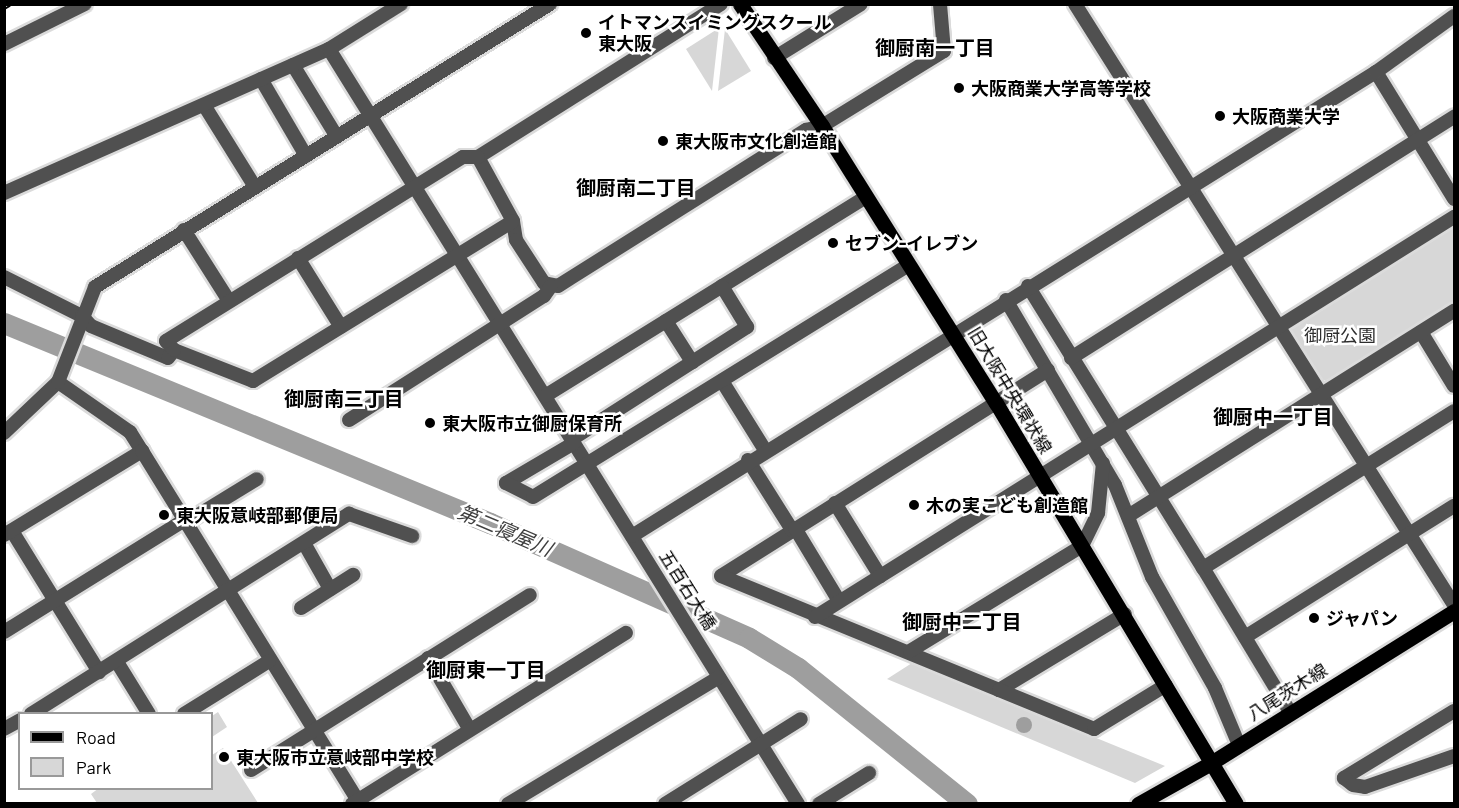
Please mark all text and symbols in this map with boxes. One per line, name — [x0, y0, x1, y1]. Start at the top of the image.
place label: イトマンスイミングスクール 東大阪 — [598, 12, 832, 54]
marker: イトマンスイミングスクール 東大阪 — [579, 26, 593, 40]
district label: 御厨南一丁目 — [875, 35, 995, 59]
place label: 大阪商業大学高等学校 — [971, 77, 1151, 99]
marker: 大阪商業大学高等学校 — [952, 81, 966, 95]
place label: 大阪商業大学 — [1232, 105, 1340, 127]
marker: 大阪商業大学 — [1213, 109, 1227, 123]
place label: 東大阪市文化創造館 — [675, 130, 837, 152]
marker: 東大阪市文化創造館 — [656, 134, 670, 148]
district label: 御厨南二丁目 — [576, 175, 696, 199]
place label: セブン-イレブン — [845, 232, 978, 254]
marker: セブン-イレブン — [826, 236, 840, 250]
street label: 旧大阪中央環状線 — [964, 323, 1056, 457]
park label: 御厨公園 — [1304, 324, 1376, 346]
district label: 御厨南三丁目 — [284, 386, 404, 410]
district label: 御厨中一丁目 — [1213, 404, 1333, 428]
place label: 東大阪市立御厨保育所 — [442, 412, 622, 434]
marker: 東大阪市立御厨保育所 — [423, 416, 437, 430]
place label: 木の実こども創造館 — [926, 494, 1088, 516]
marker: 木の実こども創造館 — [907, 498, 921, 512]
water label: 第二寝屋川 — [454, 499, 556, 561]
place label: 東大阪意岐部郵便局 — [176, 504, 338, 526]
marker: 東大阪意岐部郵便局 — [157, 508, 171, 522]
street label: 五百石大橋 — [655, 546, 721, 634]
place label: ジャパン — [1326, 607, 1398, 629]
district label: 御厨中二丁目 — [902, 609, 1022, 633]
marker: ジャパン — [1307, 611, 1321, 625]
district label: 御厨東一丁目 — [426, 657, 546, 681]
street label: 八尾茨木線 — [1243, 659, 1331, 725]
legend — [18, 712, 213, 790]
text: Road — [76, 726, 116, 748]
place label: 東大阪市立意岐部中学校 — [236, 746, 434, 768]
marker: 東大阪市立意岐部中学校 — [217, 750, 231, 764]
text: Park — [76, 756, 111, 778]

